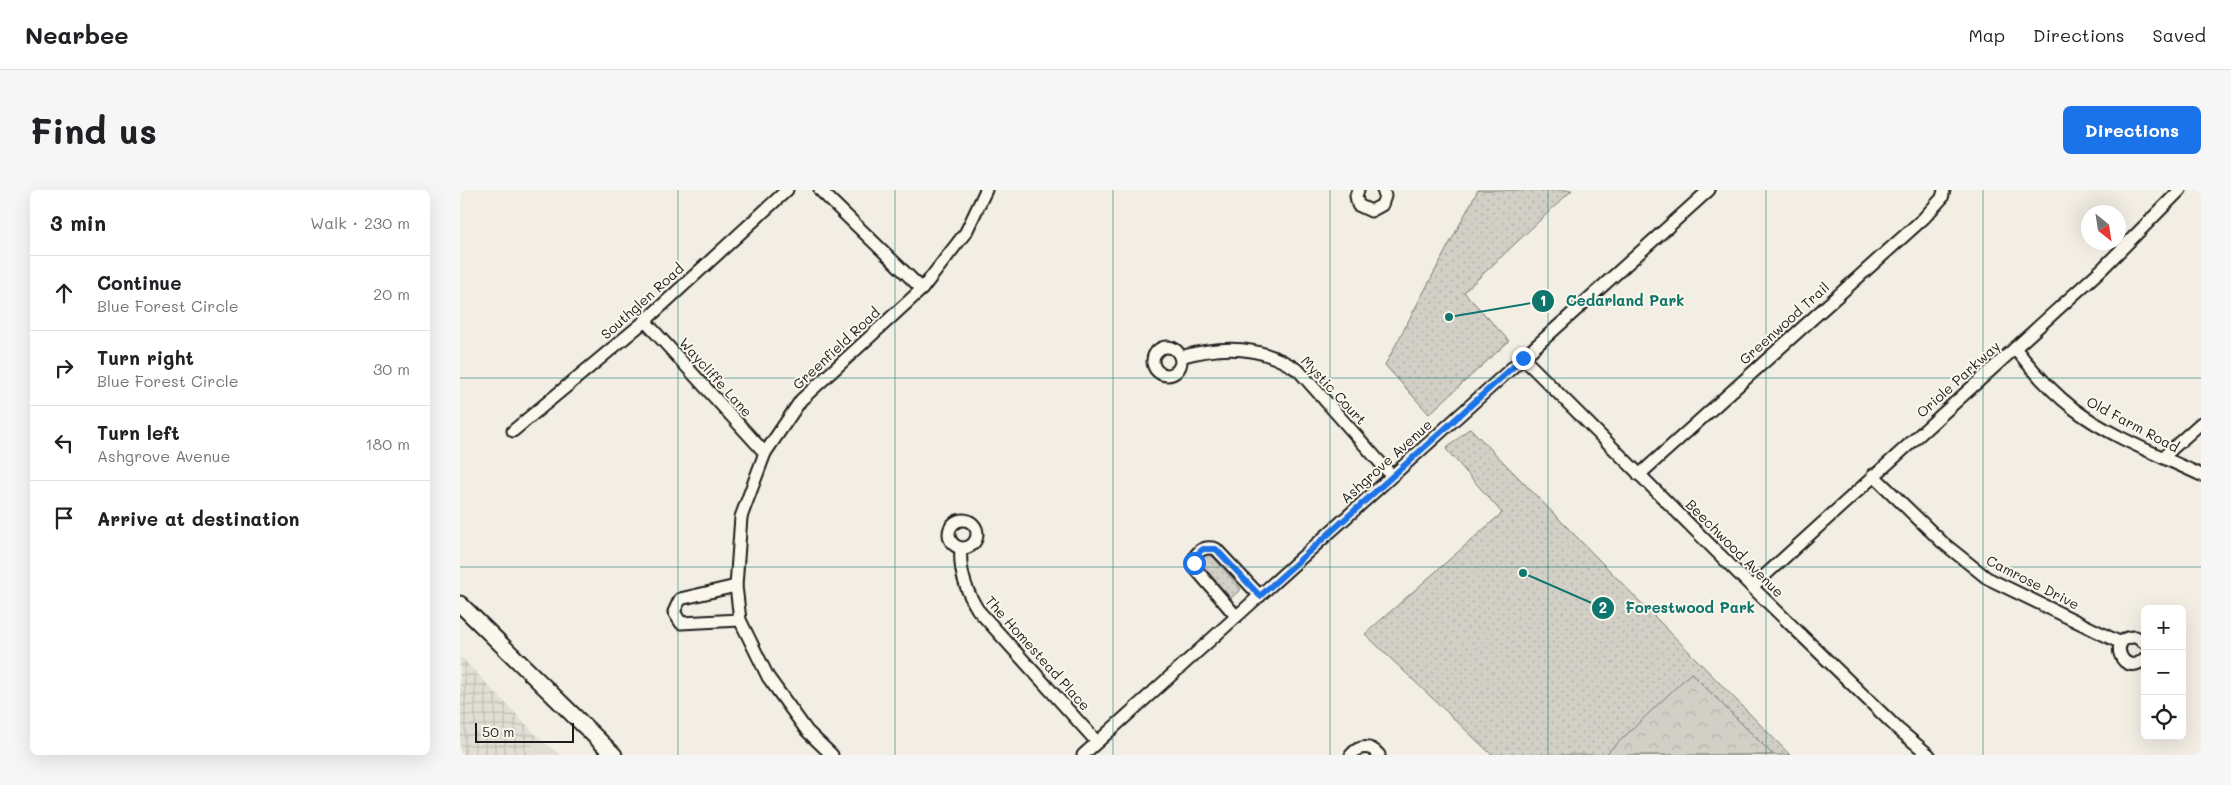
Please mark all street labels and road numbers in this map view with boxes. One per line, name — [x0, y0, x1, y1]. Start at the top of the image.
street label: Southglen Road — [597, 259, 688, 343]
street label: Greenwood Trail — [1735, 278, 1833, 368]
street label: Greenfield Road — [788, 303, 884, 393]
street label: Waycliffe Lane — [675, 333, 757, 421]
street label: Oriole Parkway — [1912, 336, 2004, 422]
street label: Mystic Court — [1297, 351, 1371, 429]
street label: Old Farm Road — [2083, 392, 2183, 456]
street label: Ashgrove Avenue — [1336, 415, 1436, 507]
street label: Beechwood Avenue — [1682, 495, 1788, 601]
street label: Camrose Drive — [1983, 550, 2083, 614]
street label: The Homestead Place — [981, 592, 1095, 714]

